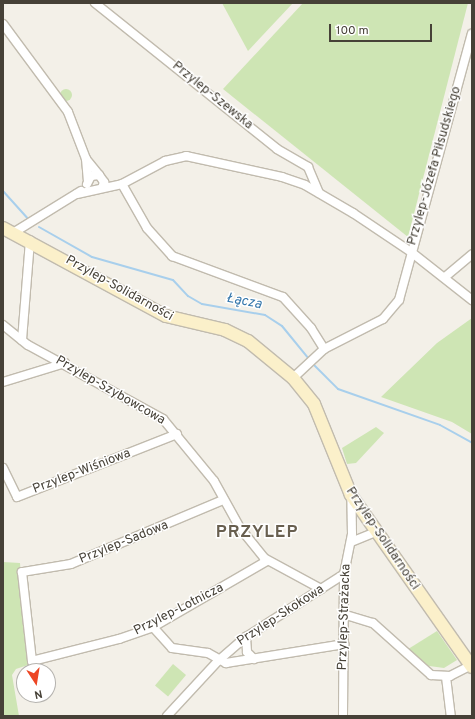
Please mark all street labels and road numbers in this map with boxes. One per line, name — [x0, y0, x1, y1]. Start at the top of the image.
street label: Przylep-Szewska — [169, 59, 255, 133]
street label: Przylep-Józefa Piłsudskiego — [405, 85, 465, 247]
street label: Przylep-Solidarności — [62, 253, 176, 325]
street label: Przylep-Szybowcowa — [52, 353, 168, 429]
street label: Przylep-Wiśniowa — [31, 446, 133, 498]
street label: Przylep-Solidarności — [342, 485, 422, 593]
street label: Przylep-Sadowa — [77, 518, 171, 568]
street label: Przylep-Strażacka — [335, 563, 355, 671]
street label: Przylep-Lotnicza — [132, 581, 226, 639]
street label: Przylep-Skokowa — [235, 582, 327, 650]

